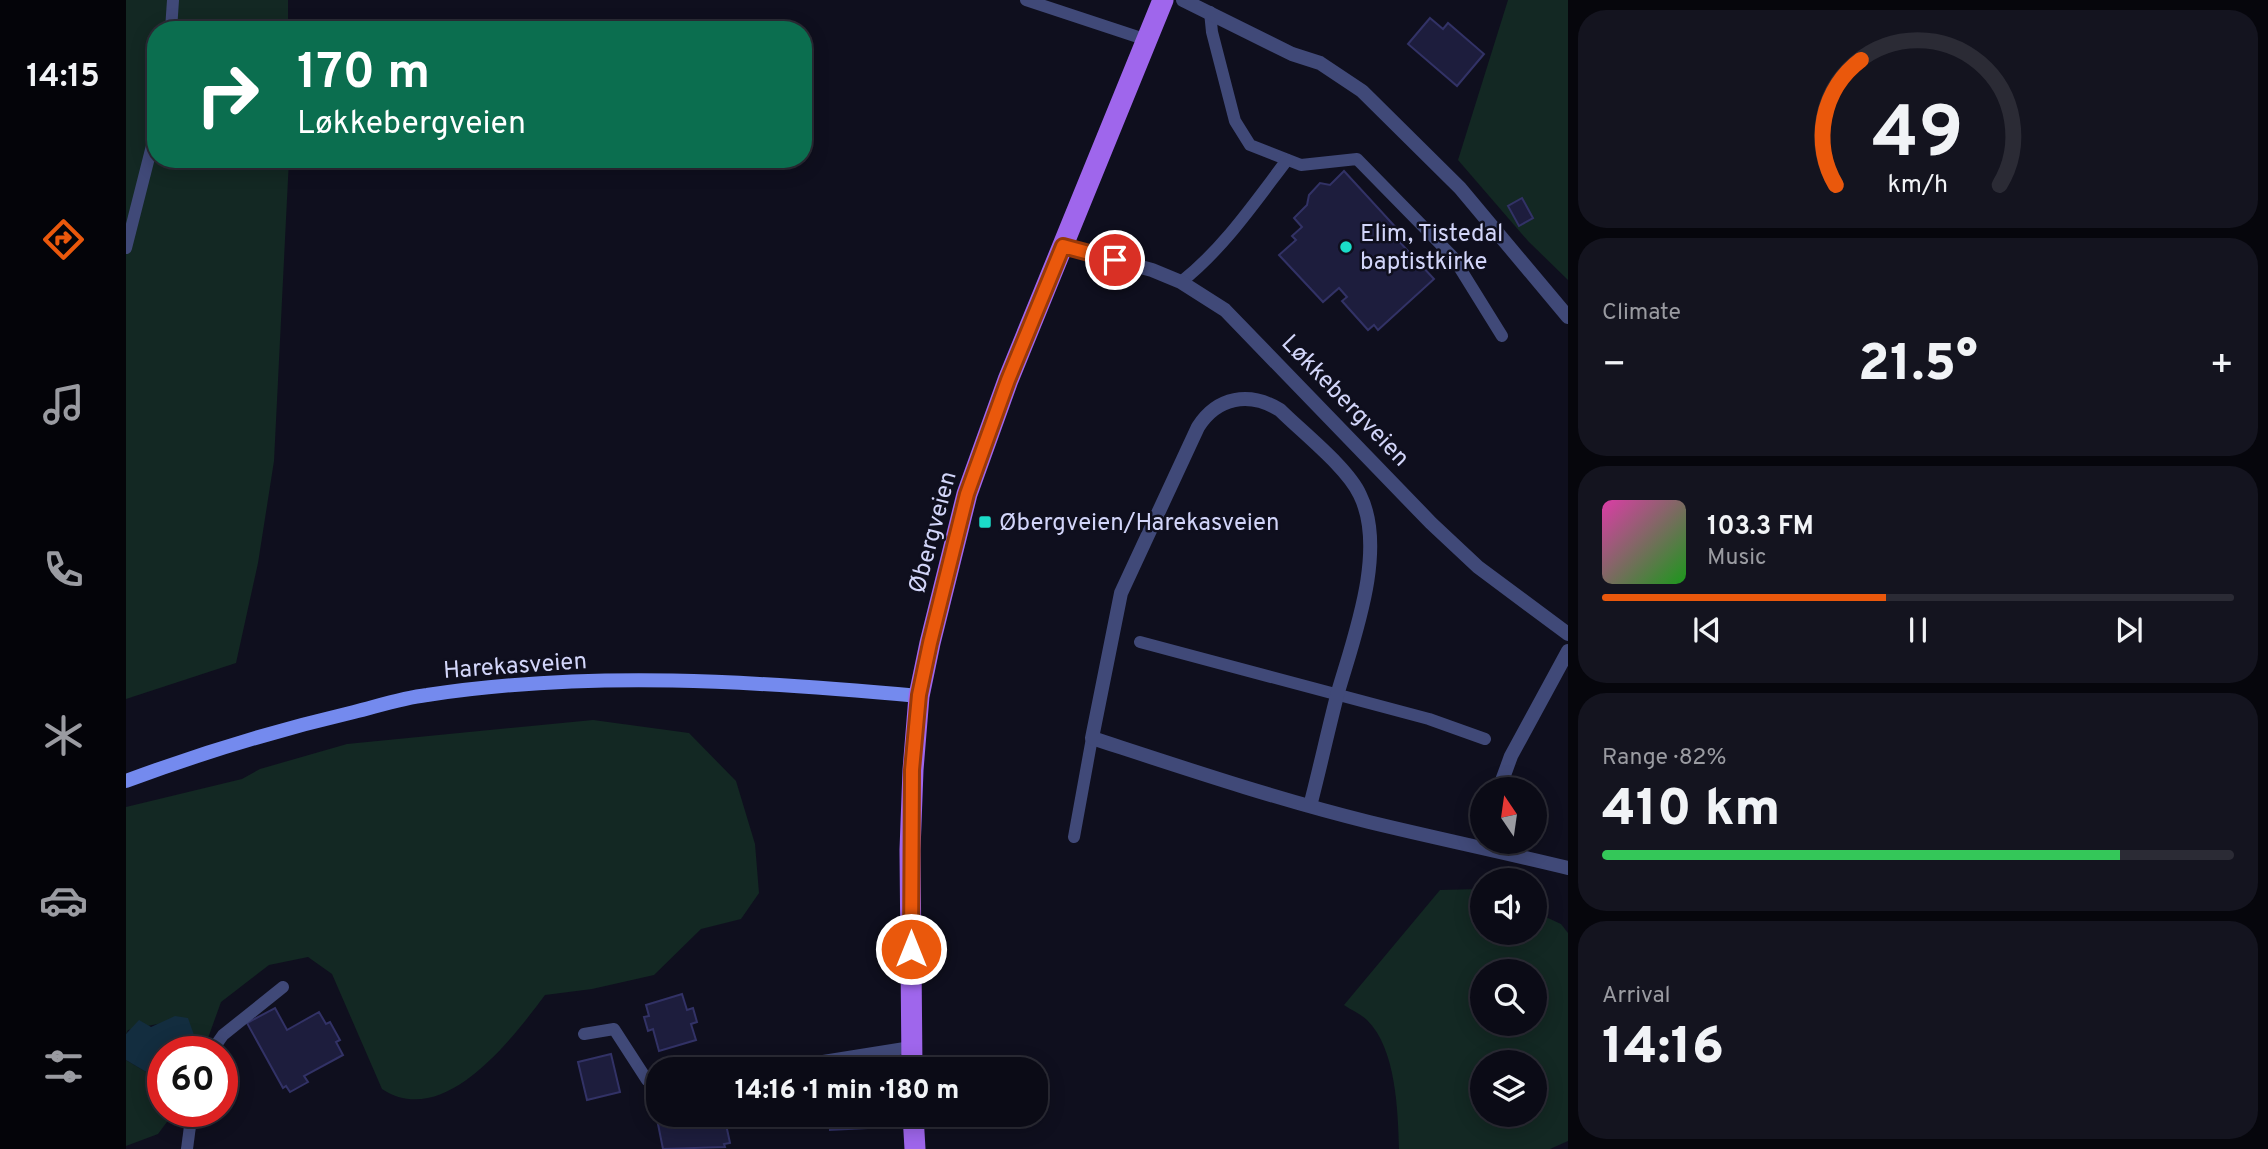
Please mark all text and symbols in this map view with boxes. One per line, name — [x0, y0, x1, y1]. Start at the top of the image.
text: 170 m — [297, 44, 430, 106]
icon: right — [182, 49, 273, 140]
text: 14:15 — [26, 58, 100, 98]
text: 49 — [1872, 91, 1964, 183]
text: Løkkebergveien — [297, 105, 526, 145]
text: km/h — [1888, 170, 1948, 202]
icon: directions — [39, 215, 88, 264]
place label: Elim, Tistedal baptistkirke — [1360, 220, 1503, 278]
pin — [1085, 230, 1145, 290]
marker: Elim, Tistedal baptistkirke — [1338, 239, 1354, 255]
icon: arrive — [1096, 241, 1134, 279]
text: Climate — [1602, 299, 1681, 328]
street label: Løkkebergveien — [1274, 329, 1415, 474]
text: 21.5° — [1858, 333, 1978, 399]
text: − — [1602, 342, 1627, 391]
text: + — [2209, 342, 2234, 391]
icon: music — [39, 380, 88, 429]
street label: Øbergveien — [903, 468, 965, 597]
place label: Øbergveien/Harekasveien — [999, 509, 1280, 539]
text: 103.3 FM — [1707, 511, 1814, 544]
marker: Øbergveien/Harekasveien — [977, 514, 993, 530]
text: Music — [1707, 544, 1767, 573]
icon: phone — [39, 545, 88, 594]
icon: previous — [1688, 611, 1726, 649]
icon: pause — [1899, 611, 1937, 649]
icon: next — [2110, 611, 2148, 649]
street label: Harekasveien — [442, 647, 588, 687]
icon: climate — [39, 711, 88, 760]
text: Range · 82% — [1602, 744, 1726, 773]
north arrow — [1470, 777, 1547, 854]
map controls — [1470, 777, 1547, 1127]
text: 410 km — [1602, 778, 1780, 844]
button: sound — [1470, 868, 1547, 945]
icon: car — [39, 876, 88, 925]
position arrow — [874, 912, 948, 986]
button: search — [1470, 959, 1547, 1036]
text: Arrival — [1602, 982, 1671, 1011]
text: 14:16 — [1602, 1016, 1724, 1082]
speed limit sign: 60 — [147, 1036, 238, 1127]
icon: filters — [39, 1042, 88, 1091]
button: layers — [1470, 1050, 1547, 1127]
text: 14:16 · 1 min · 180 m — [735, 1075, 959, 1108]

